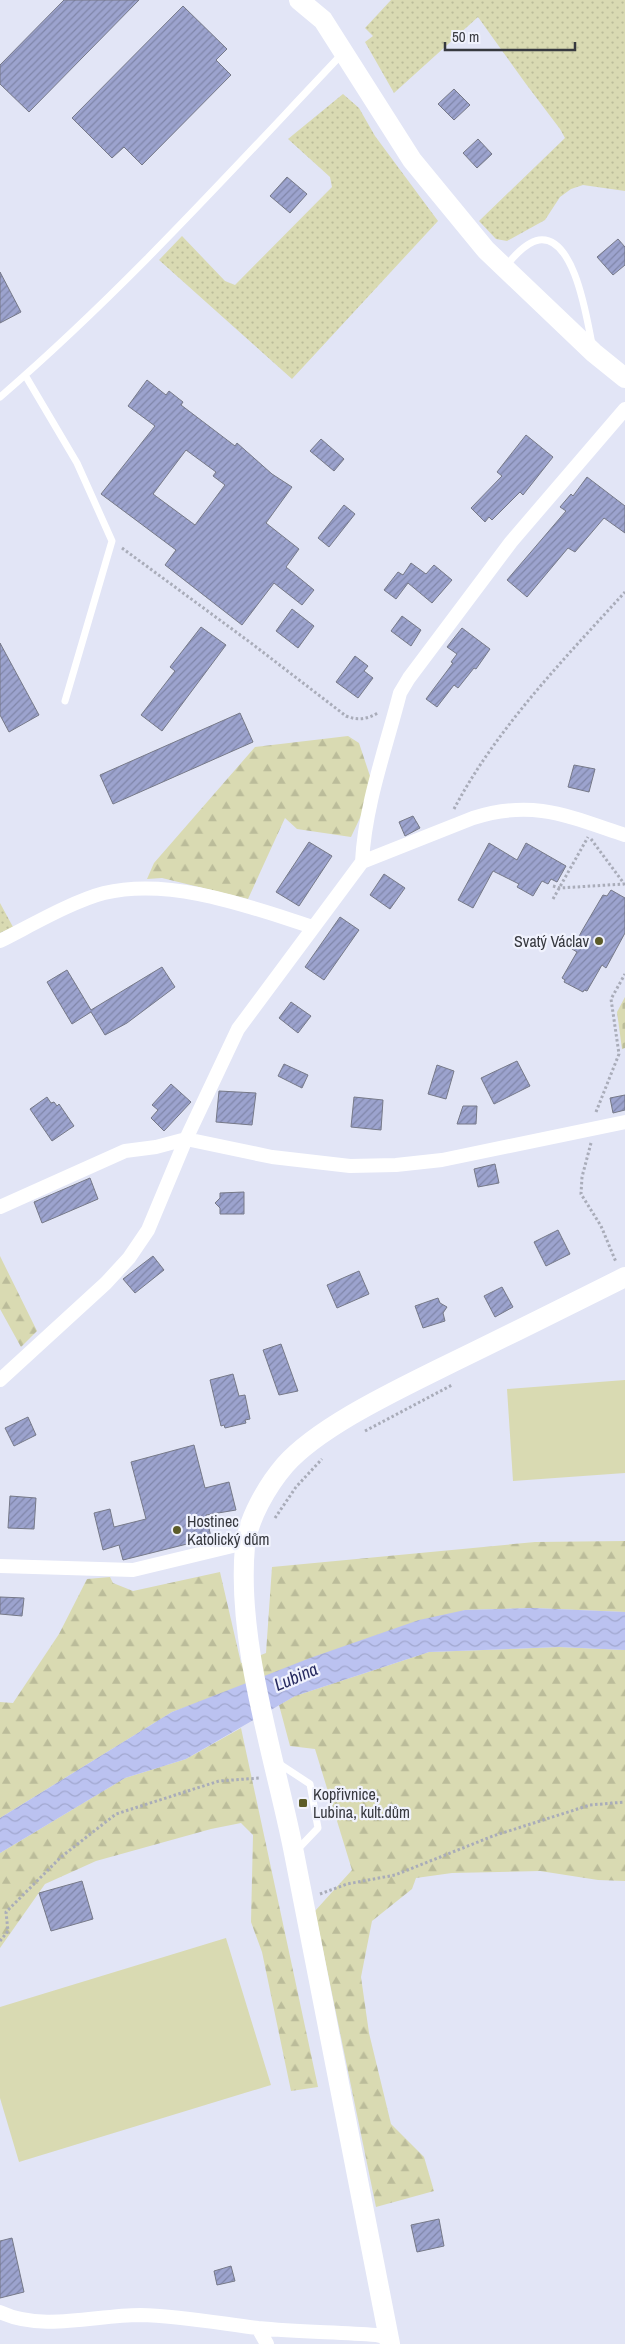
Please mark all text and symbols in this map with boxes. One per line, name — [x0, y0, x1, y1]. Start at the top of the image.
scale bar — [445, 20, 575, 52]
text: 50 m — [452, 26, 479, 47]
place label: Svatý Václav — [514, 930, 589, 952]
marker: Svatý Václav — [593, 935, 605, 947]
place label: Hostinec Katolický dům — [187, 1510, 269, 1550]
marker: Hostinec Katolický dům — [171, 1524, 183, 1536]
water label: Lubina — [270, 1656, 321, 1697]
place label: Kopřivnice, Lubina, kult.dům — [313, 1783, 410, 1823]
marker: Kopřivnice, Lubina, kult.dům — [297, 1797, 309, 1809]

